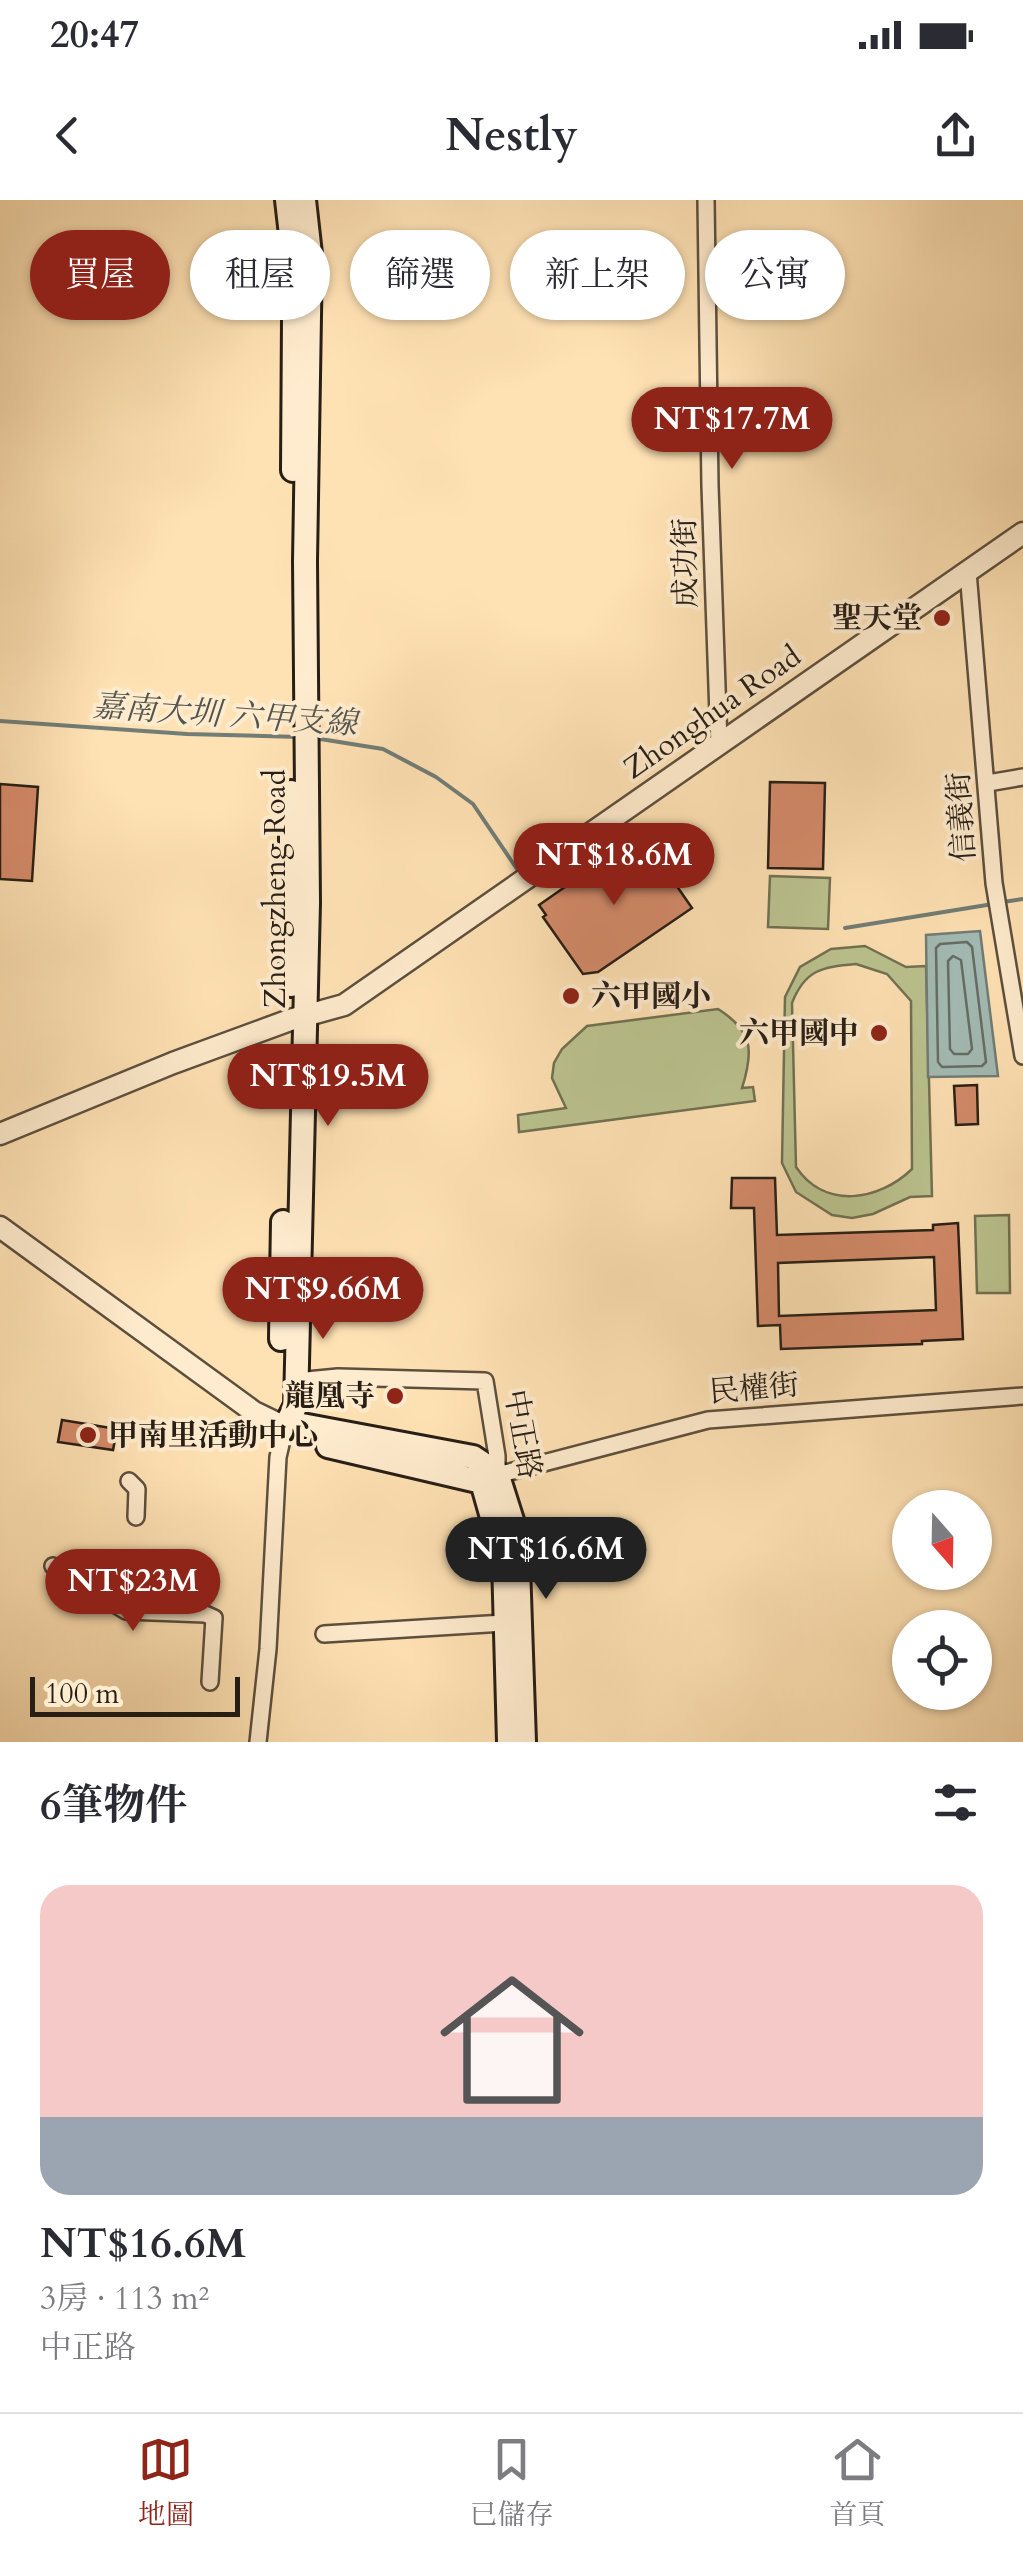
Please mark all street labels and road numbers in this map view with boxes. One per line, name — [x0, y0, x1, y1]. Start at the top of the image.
street label: 成功街 — [664, 518, 707, 608]
street label: Zhonghua Road — [615, 636, 809, 789]
street label: Zhongzheng Road — [255, 769, 296, 1009]
street label: 信義街 — [938, 771, 985, 863]
street label: 民權街 — [707, 1364, 801, 1413]
street label: 中正路 — [495, 1386, 551, 1482]

